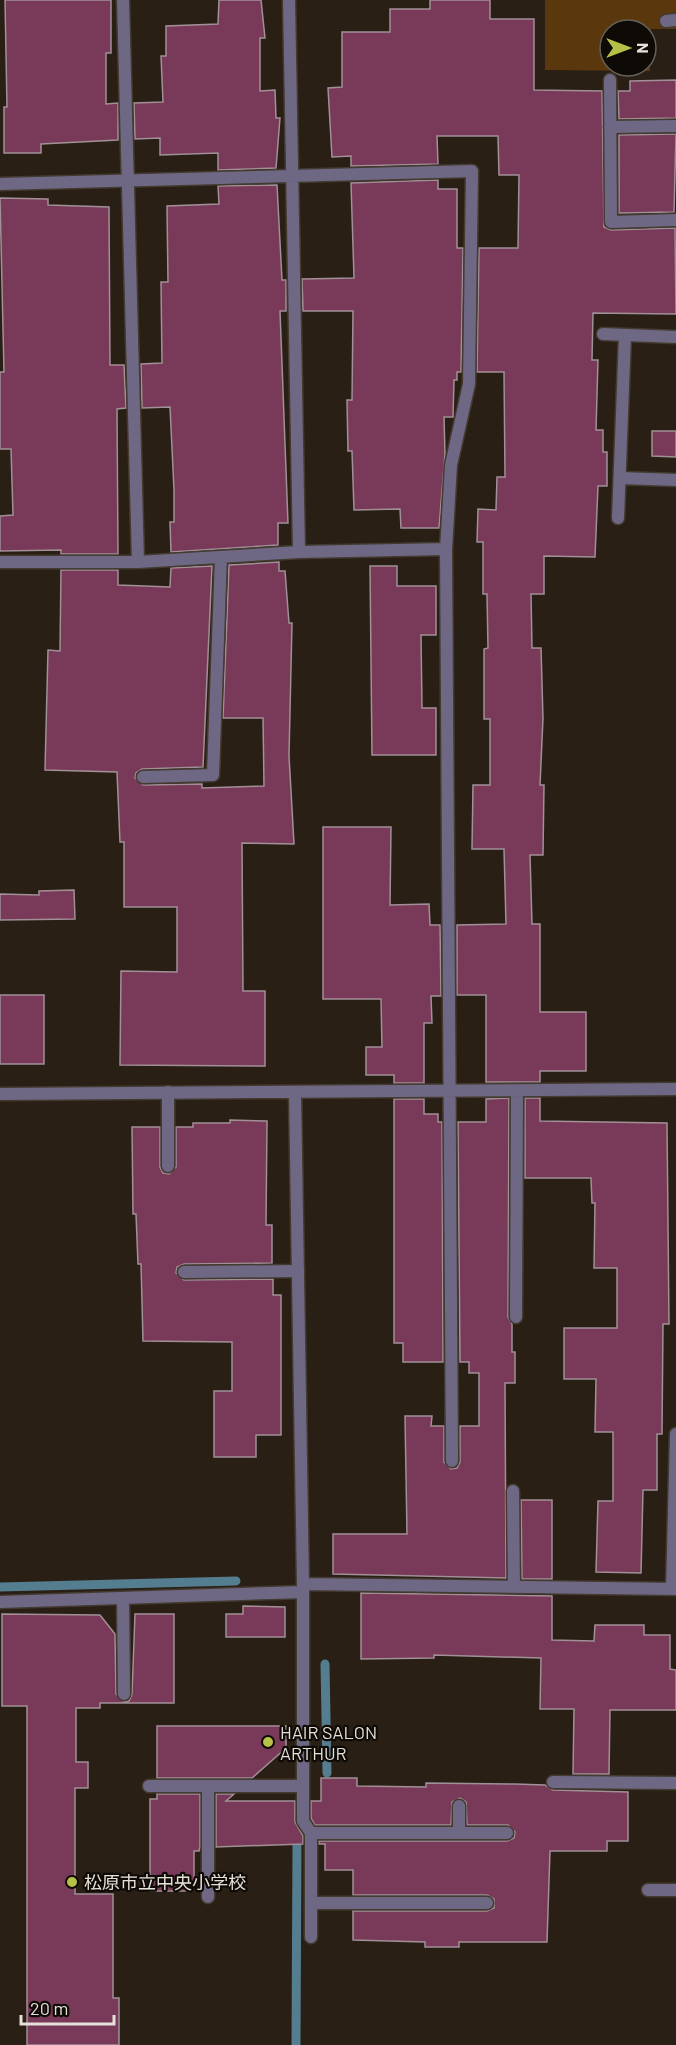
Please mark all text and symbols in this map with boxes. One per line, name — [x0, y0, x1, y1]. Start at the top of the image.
north arrow — [598, 18, 658, 78]
text: N — [634, 43, 653, 53]
place label: HAIR SALON ARTHUR — [280, 1721, 377, 1764]
marker: HAIR SALON ARTHUR — [261, 1735, 275, 1749]
place label: 松原市立中央小学校 — [84, 1871, 246, 1893]
marker: 松原市立中央小学校 — [65, 1875, 79, 1889]
scale bar — [21, 1988, 114, 2026]
text: 20 m — [30, 1997, 68, 2019]

